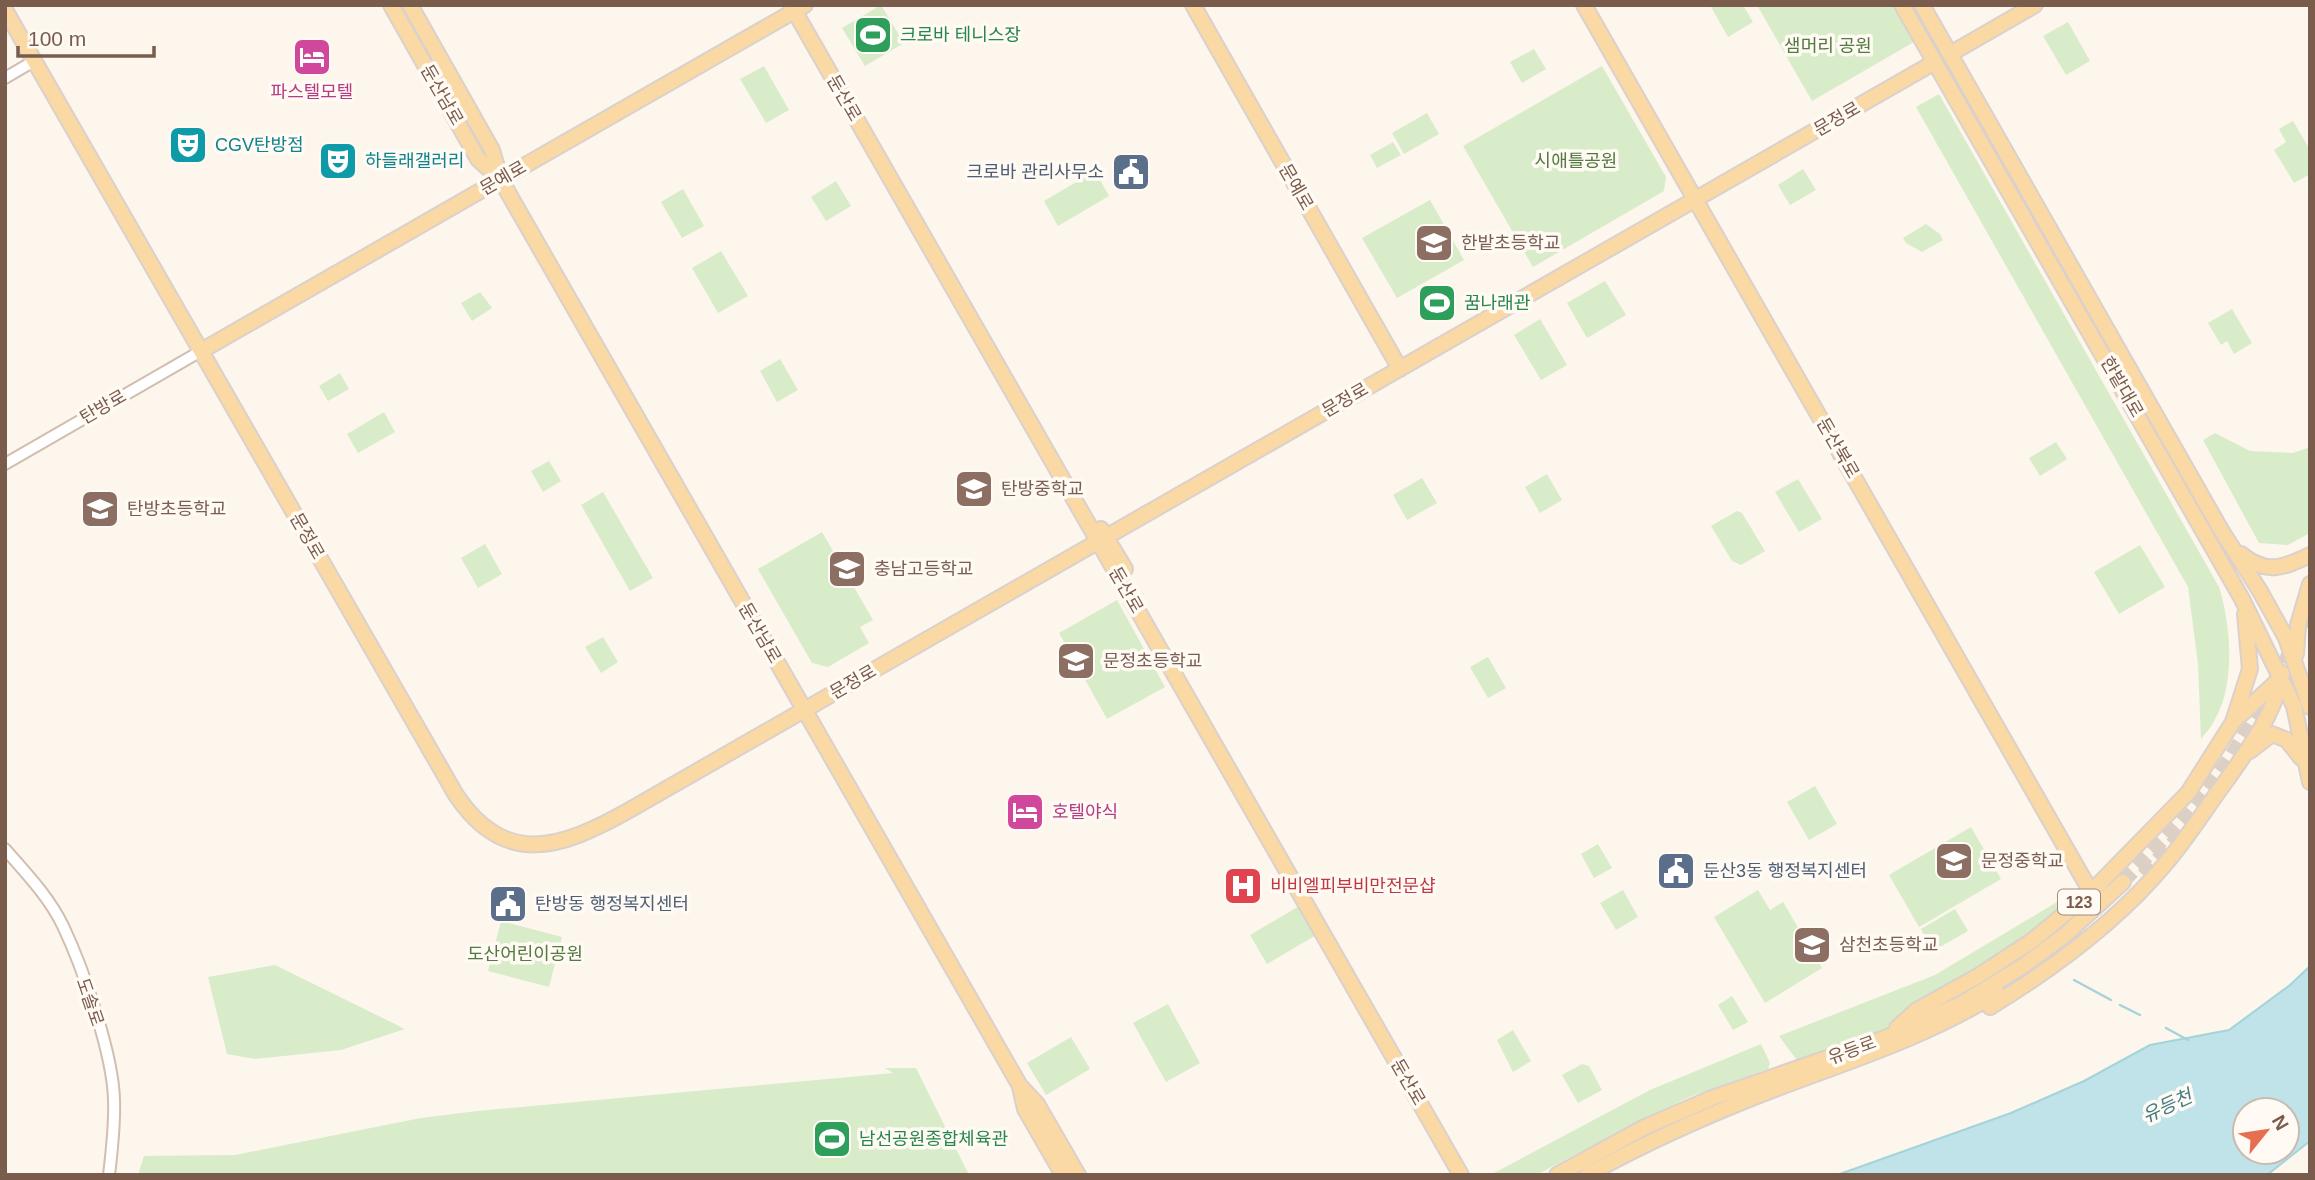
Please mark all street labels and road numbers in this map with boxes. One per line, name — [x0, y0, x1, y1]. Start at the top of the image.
street label: 둔산남로 — [417, 61, 467, 129]
street label: 둔산로 — [823, 71, 865, 125]
street label: 문정로 — [1810, 98, 1864, 140]
street label: 문예로 — [476, 157, 530, 199]
street label: 문예로 — [1275, 160, 1317, 214]
street label: 한밭대로 — [2097, 353, 2147, 421]
street label: 문정로 — [1318, 379, 1372, 421]
street label: 탄방로 — [76, 386, 130, 428]
street label: 둔산북로 — [1813, 414, 1863, 482]
street label: 문정로 — [286, 509, 328, 563]
street label: 둔산로 — [1105, 563, 1147, 617]
street label: 둔산남로 — [735, 599, 785, 667]
street label: 문정로 — [826, 661, 880, 703]
road number: 123 — [2058, 890, 2100, 914]
street label: 도솔로 — [72, 975, 108, 1029]
street label: 유등로 — [1825, 1032, 1879, 1068]
street label: 둔산로 — [1387, 1055, 1429, 1109]

